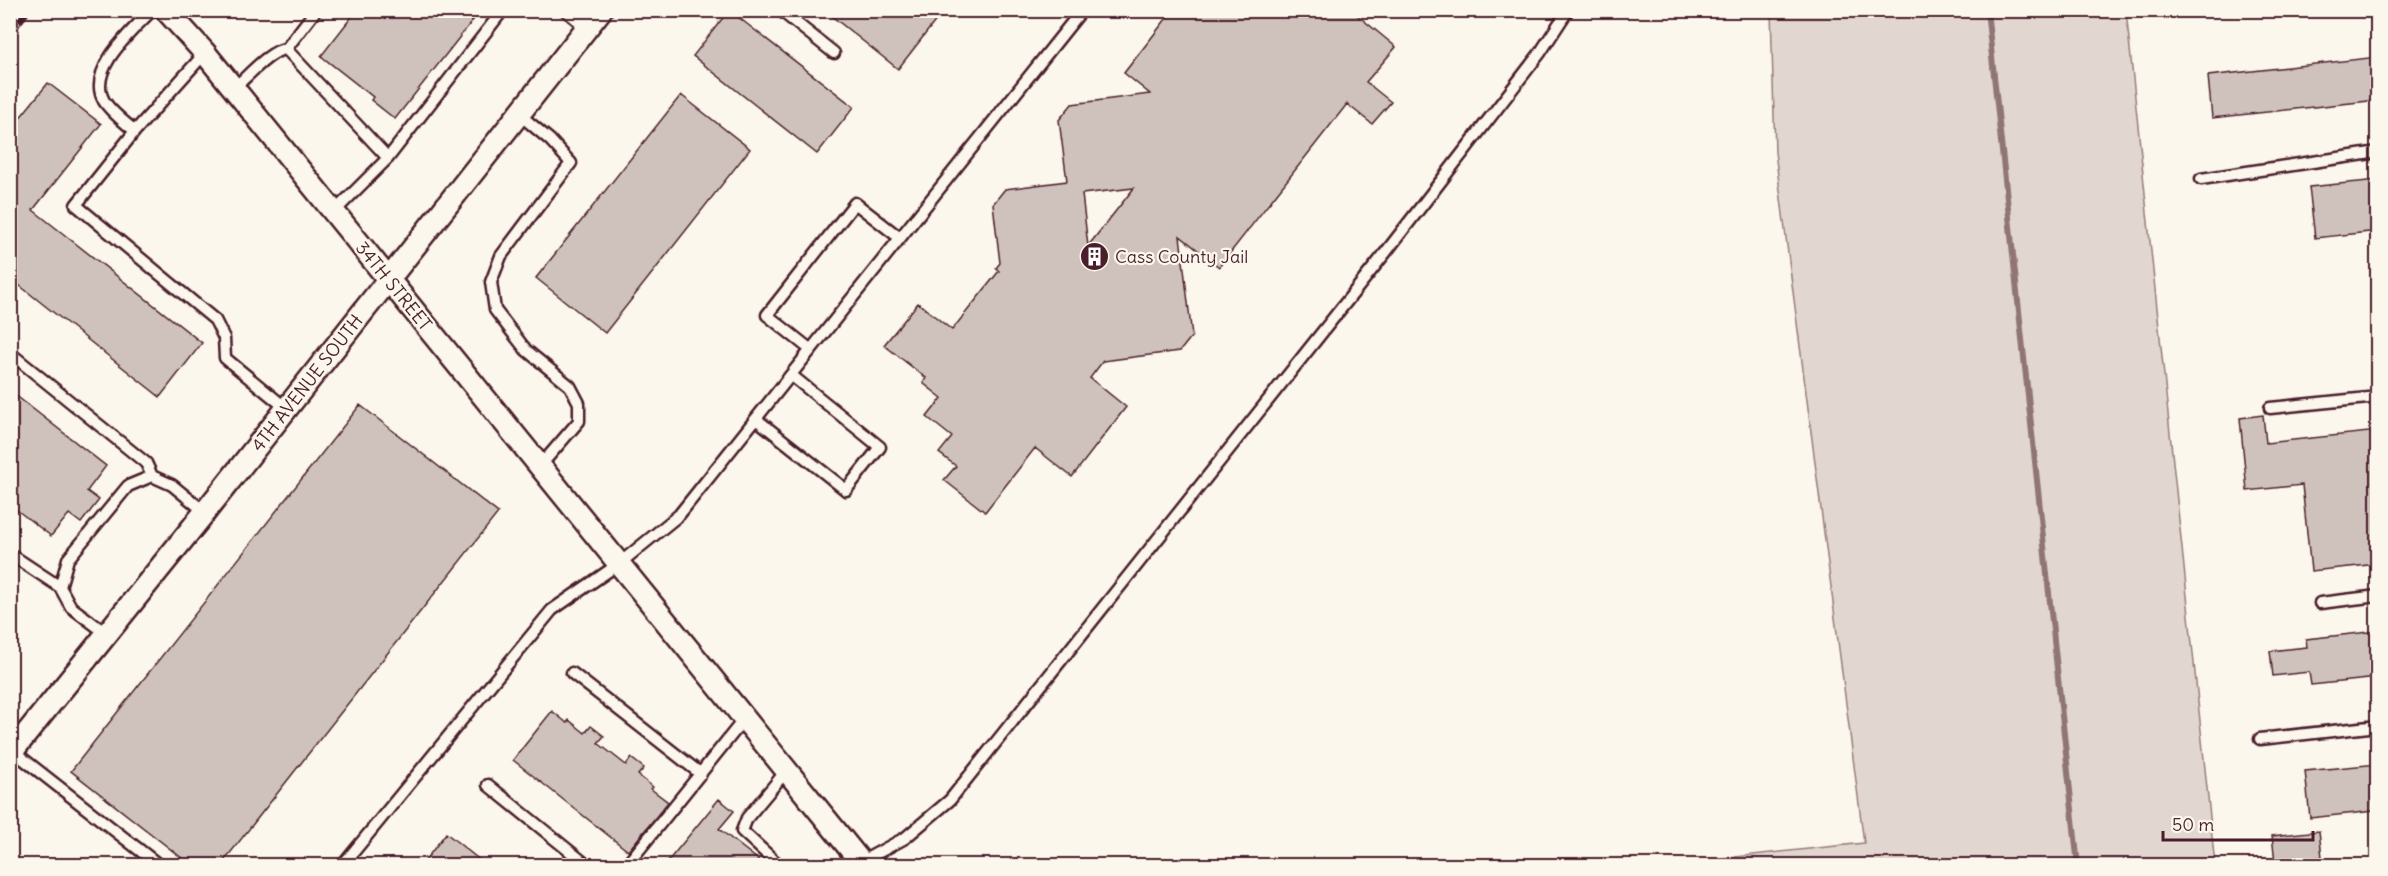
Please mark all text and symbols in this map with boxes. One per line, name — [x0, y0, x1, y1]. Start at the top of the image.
street label: 34TH STREET — [351, 237, 437, 335]
building icon: Cass County Jail — [1078, 240, 1110, 272]
place label: Cass County Jail — [1115, 245, 1248, 268]
street label: 4TH AVENUE SOUTH — [246, 310, 368, 456]
scale bar — [2163, 804, 2313, 842]
text: 50 m — [2172, 813, 2214, 836]

